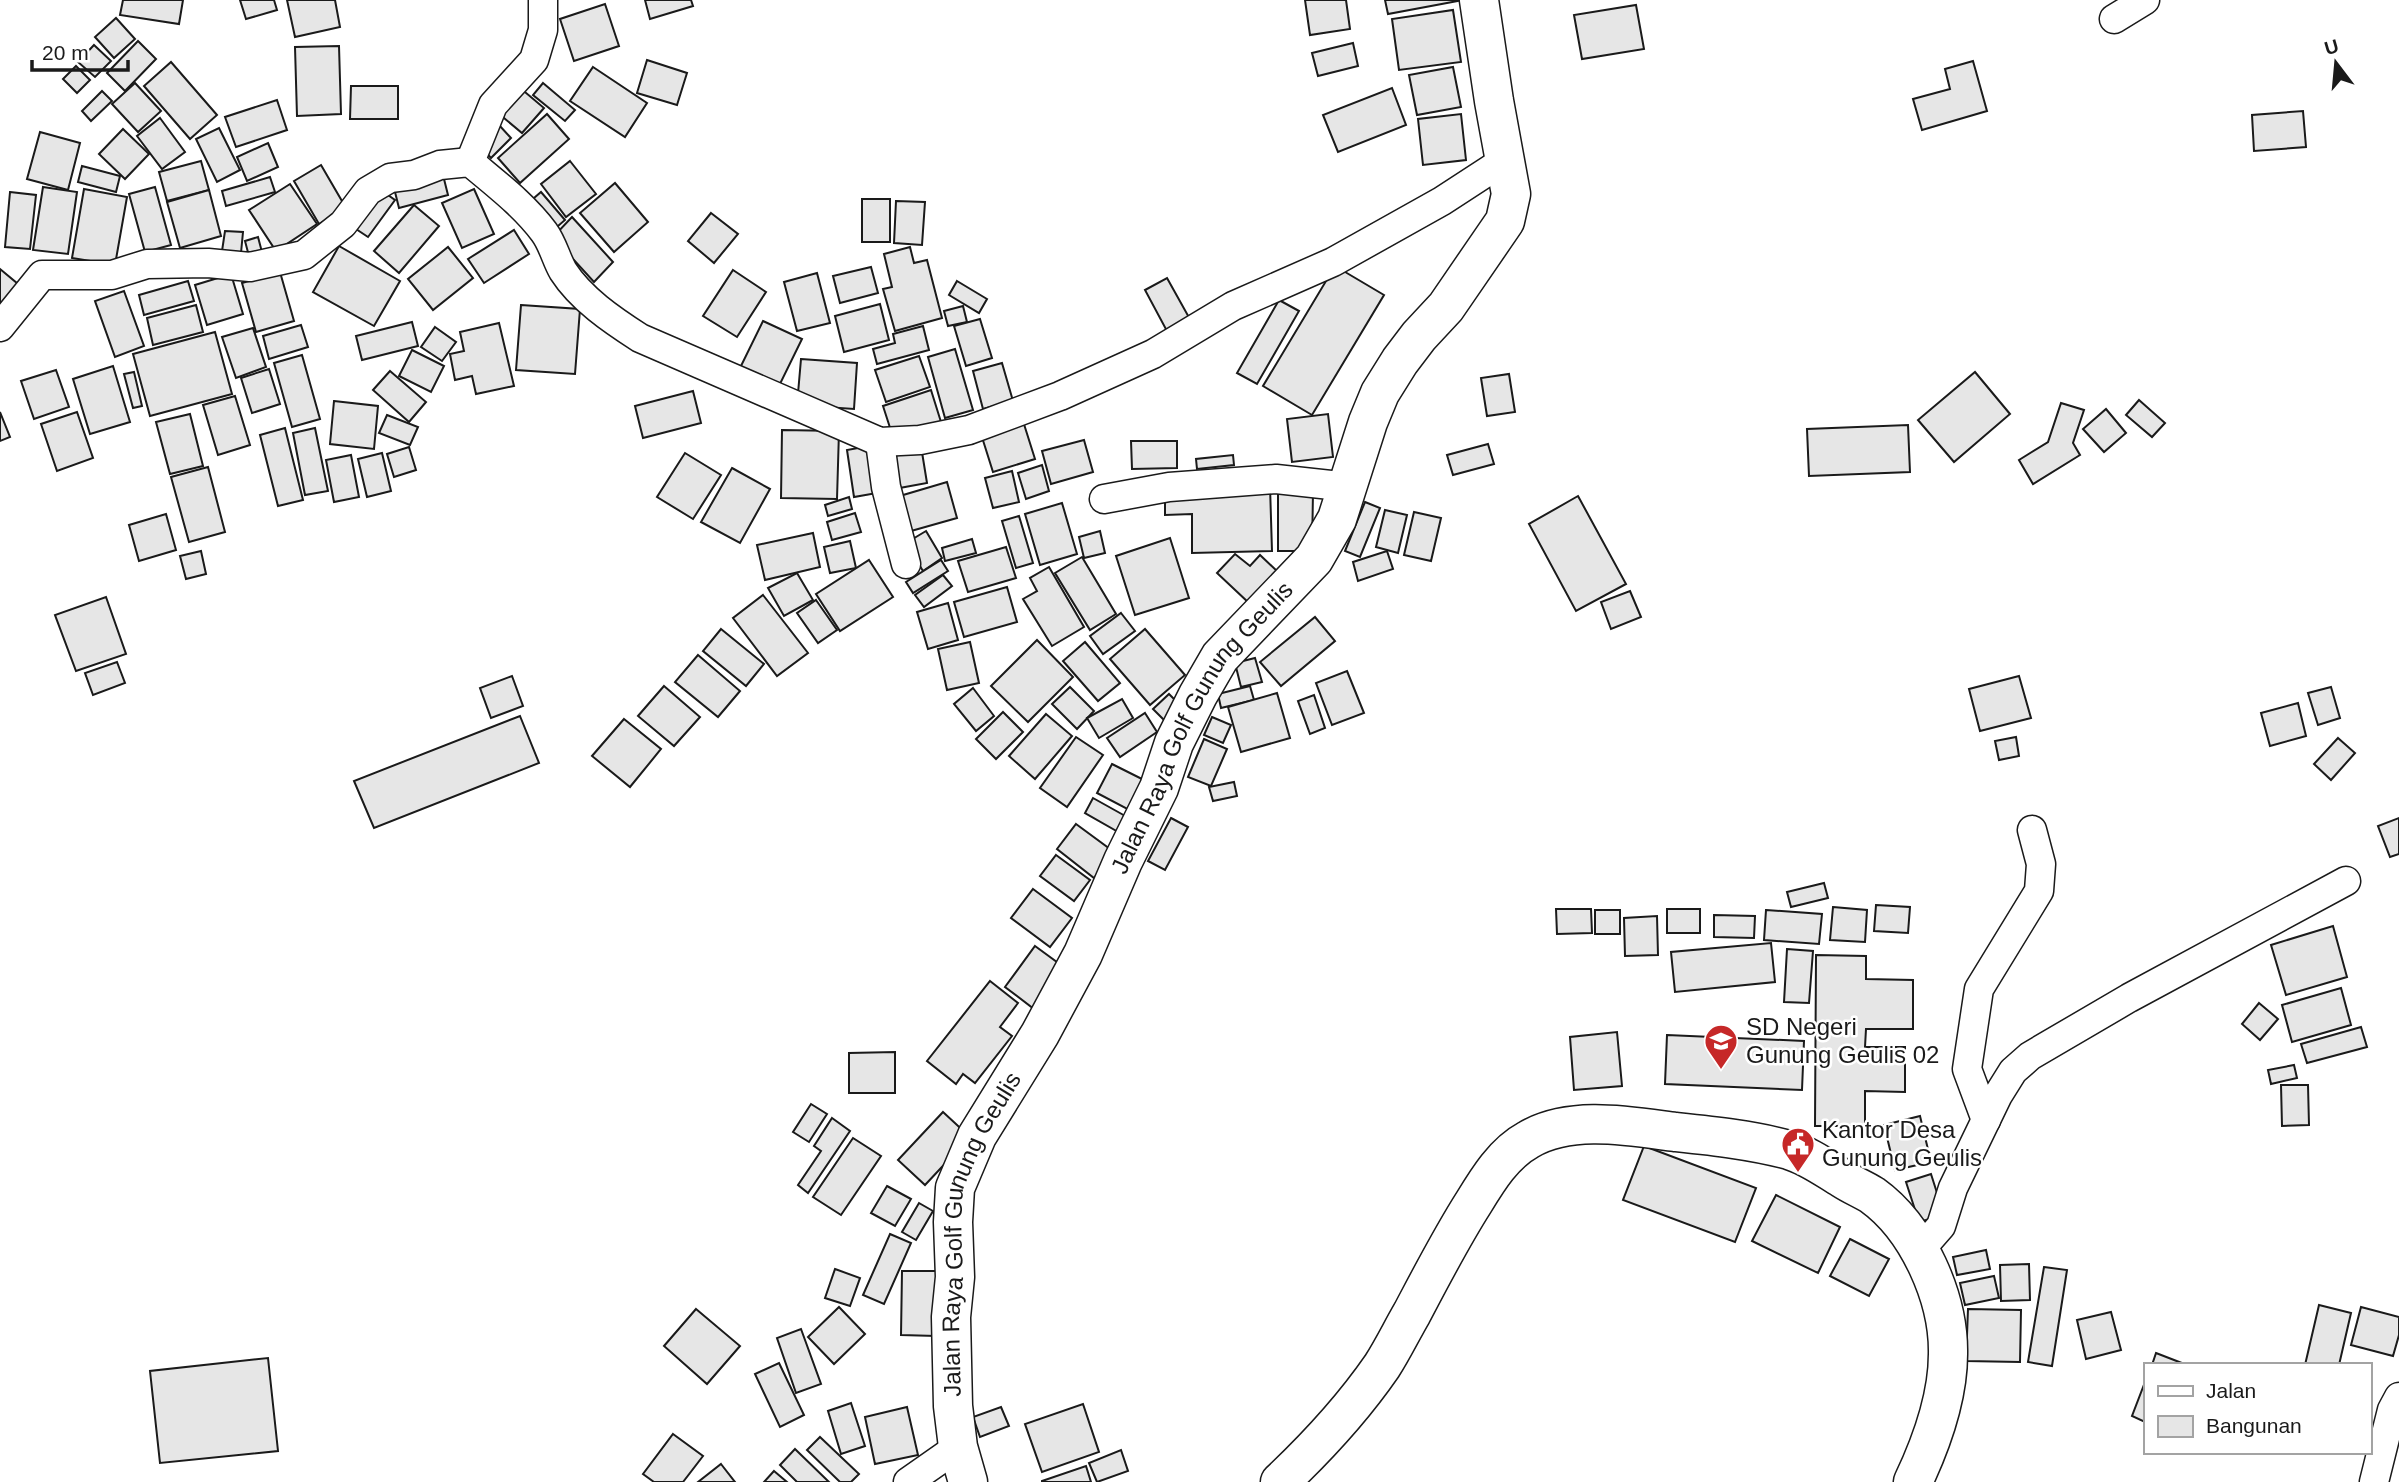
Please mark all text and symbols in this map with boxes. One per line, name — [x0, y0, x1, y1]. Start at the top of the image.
scale bar — [32, 28, 128, 72]
north arrow — [2301, 28, 2371, 98]
text: U — [2322, 35, 2341, 59]
text: 20 m — [42, 41, 89, 64]
street label: Jalan Raya Golf Gunung Geulis — [1105, 576, 1298, 877]
place label: SD Negeri Gunung Geulis 02 — [1746, 1013, 1939, 1068]
school or university icon: SD Negeri Gunung Geulis 02 — [1702, 1022, 1740, 1071]
street label: Jalan Raya Golf Gunung Geulis — [937, 1067, 1026, 1397]
place label: Kantor Desa Gunung Geulis — [1822, 1116, 1982, 1171]
public building icon: Kantor Desa Gunung Geulis — [1779, 1125, 1817, 1174]
legend — [2144, 1363, 2371, 1454]
text: Jalan — [2206, 1379, 2256, 1402]
text: Bangunan — [2206, 1414, 2302, 1437]

